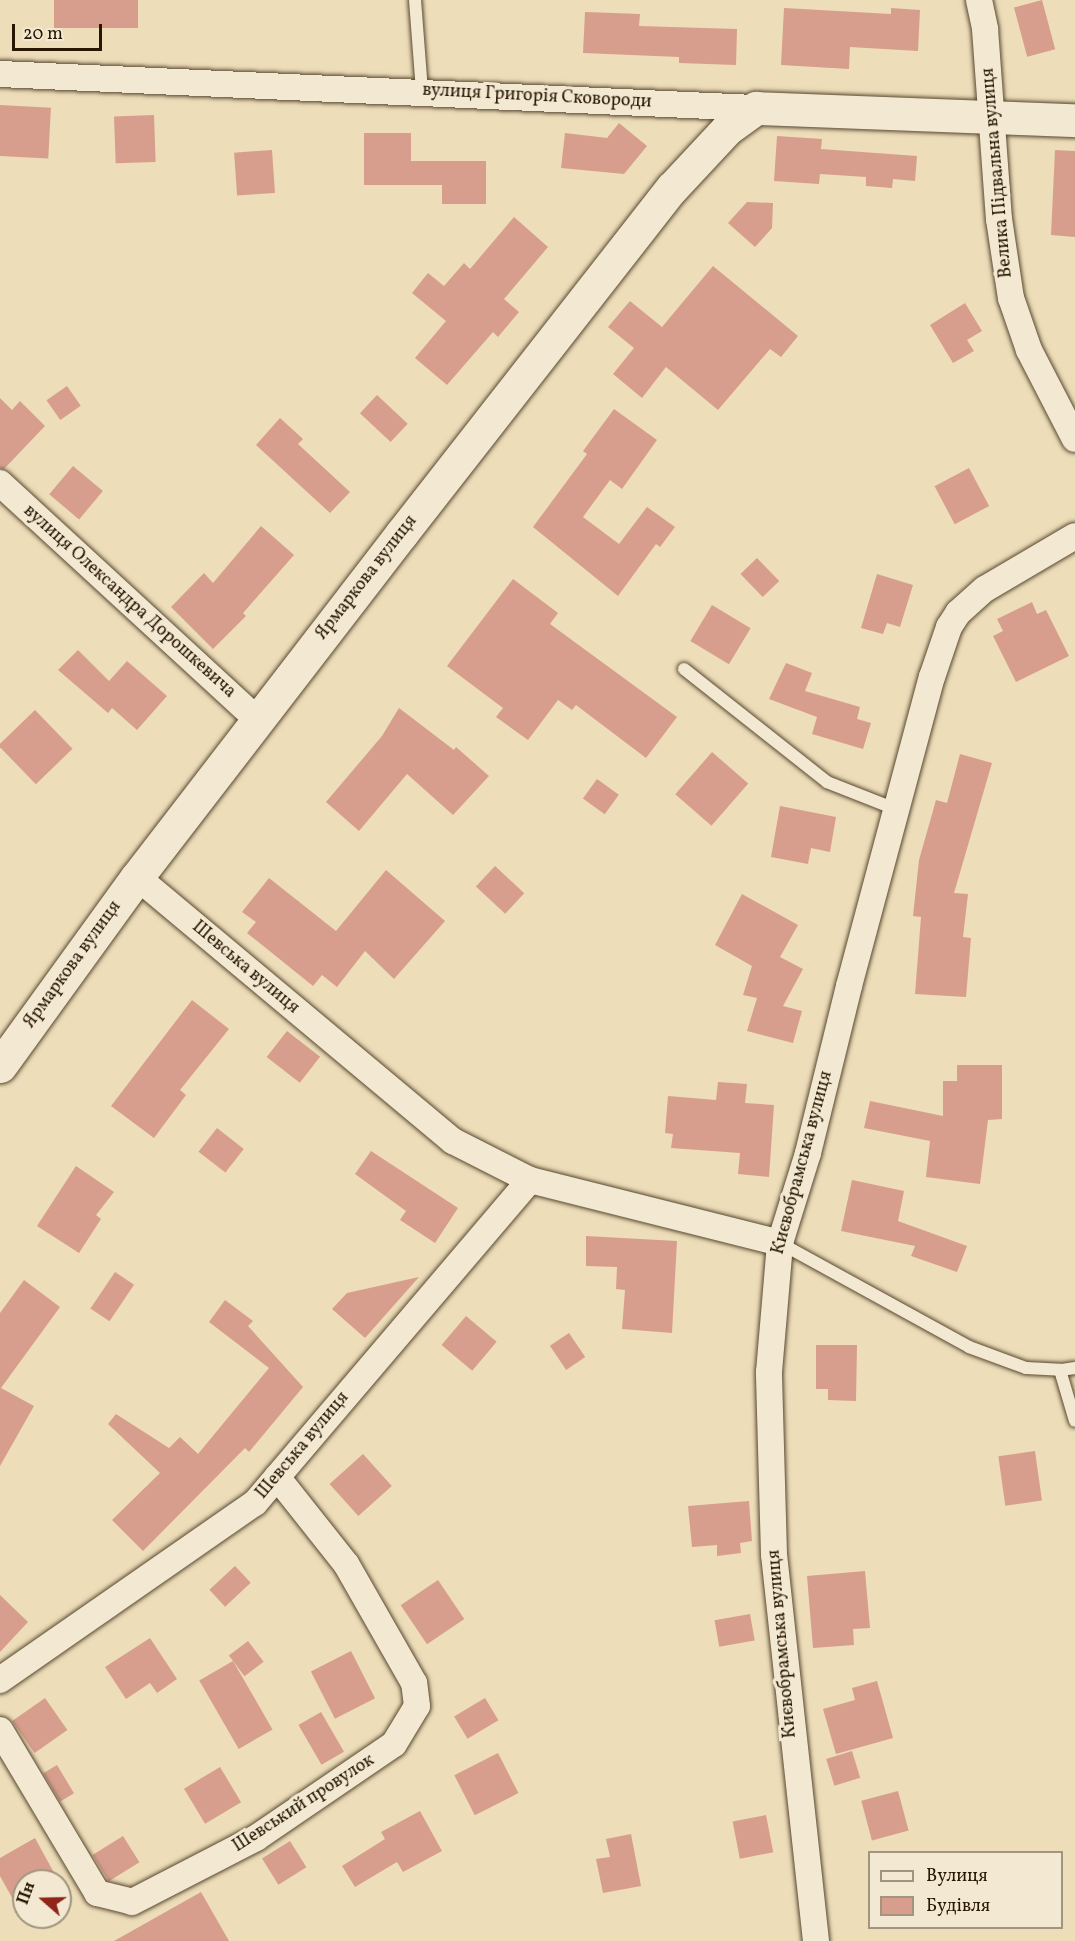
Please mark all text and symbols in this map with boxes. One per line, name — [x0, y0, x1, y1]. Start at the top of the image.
scale bar — [15, 12, 105, 50]
text: 20 m — [23, 22, 63, 47]
street label: Велика Підвальна вулиця — [978, 67, 1018, 279]
street label: вулиця Григорія Сковороди — [422, 80, 652, 114]
street label: вулиця Олександра Дорошкевича — [18, 501, 240, 703]
street label: Ярмаркова вулиця — [312, 511, 422, 645]
street label: Ярмаркова вулиця — [20, 897, 126, 1033]
street label: Шевська вулиця — [187, 917, 303, 1019]
street label: Києвобрамська вулиця — [768, 1069, 838, 1257]
street label: Шевська вулиця — [252, 1388, 354, 1504]
street label: Києвобрамська вулиця — [764, 1549, 802, 1739]
street label: Шевський провулок — [229, 1750, 379, 1858]
legend — [868, 1851, 1063, 1929]
text: Вулиця — [926, 1864, 988, 1889]
north arrow — [12, 1869, 72, 1929]
text: Пн — [13, 1879, 41, 1908]
text: Будівля — [926, 1894, 990, 1919]

